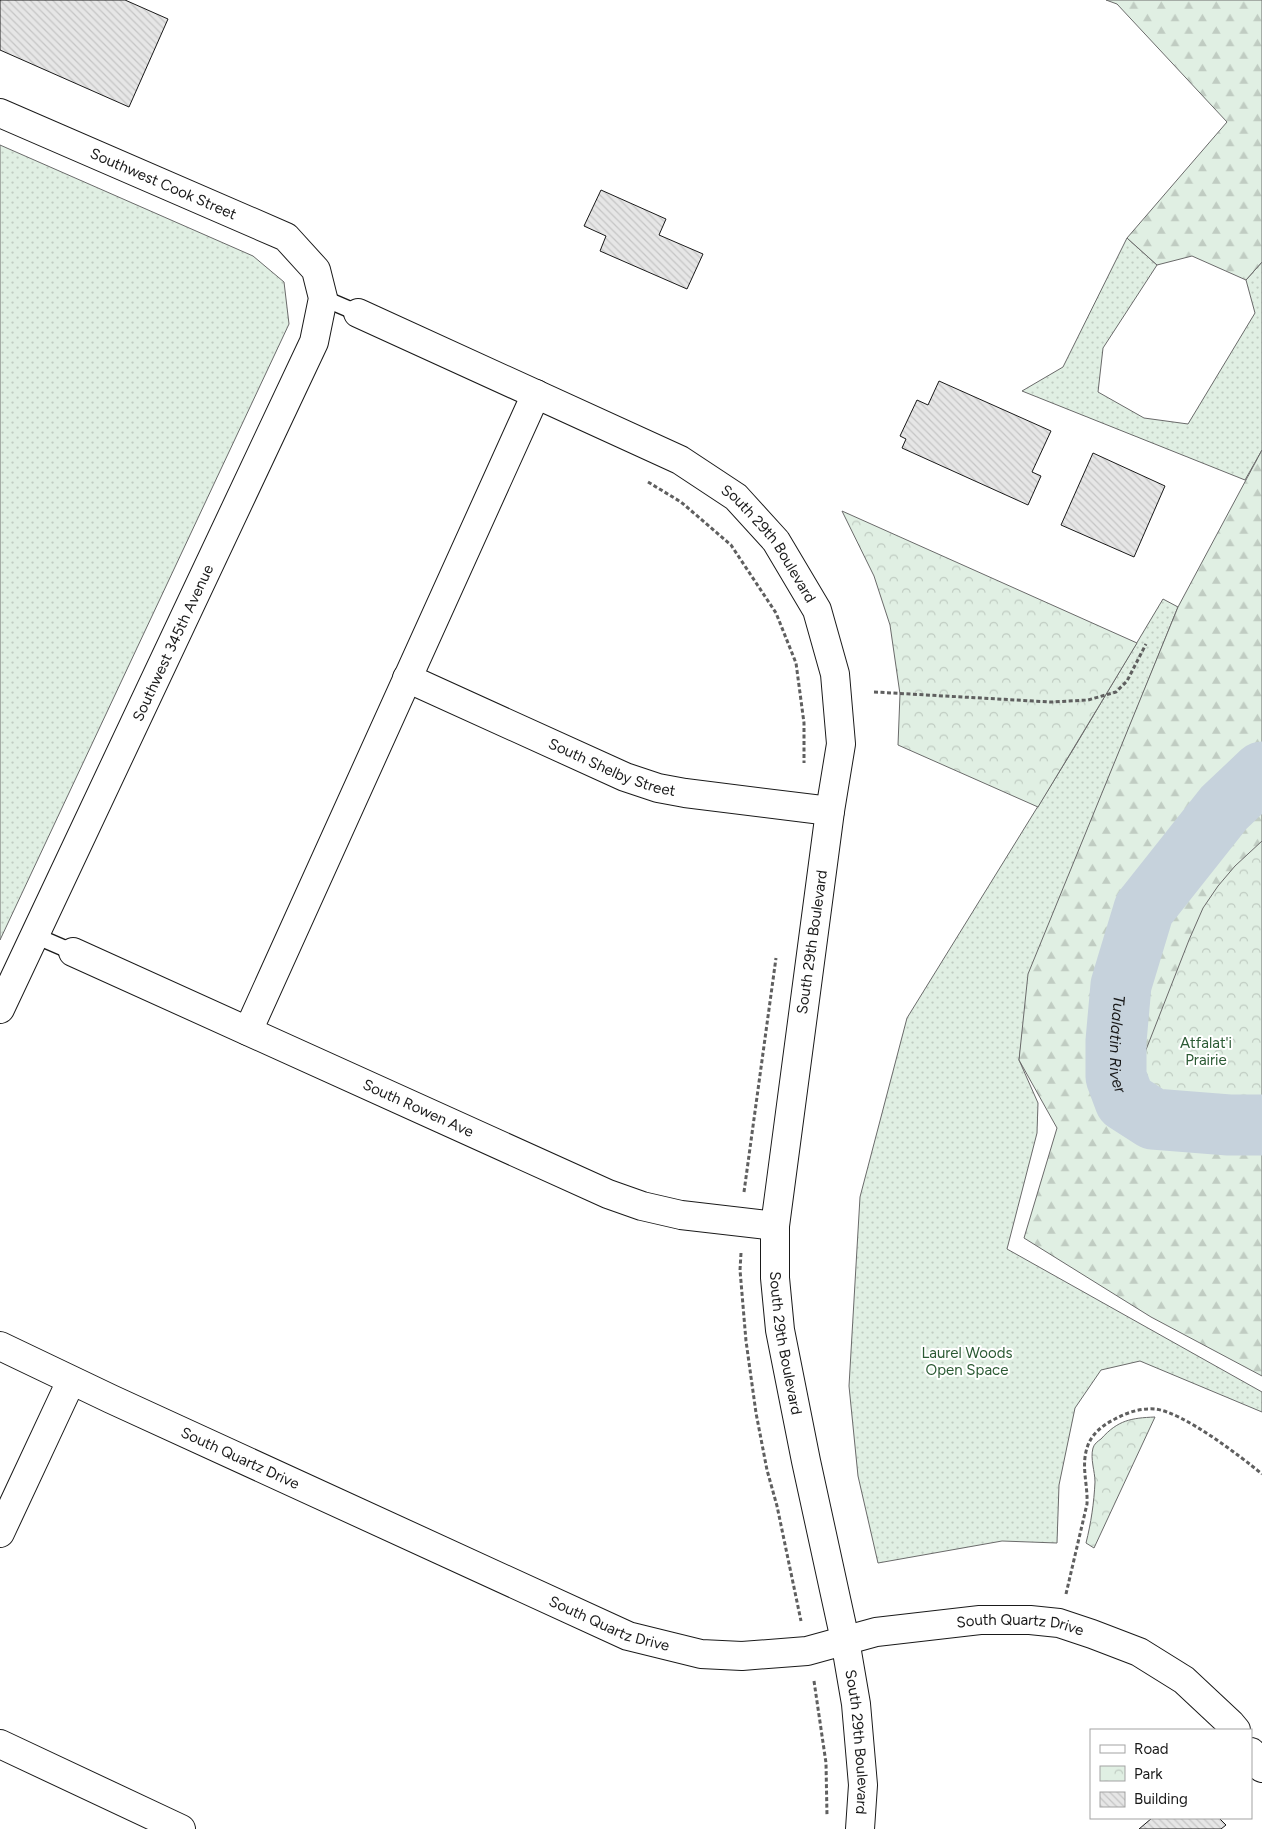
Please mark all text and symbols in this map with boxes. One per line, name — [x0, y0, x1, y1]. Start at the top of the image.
street label: Southwest Cook Street — [87, 144, 240, 224]
street label: South 29th Boulevard — [718, 481, 820, 606]
street label: Southwest 345th Avenue — [129, 562, 217, 724]
street label: South Shelby Street — [546, 734, 677, 800]
street label: South 29th Boulevard — [793, 869, 831, 1015]
water label: Tualatin River — [1107, 994, 1131, 1096]
park label: Atfalat'i Prairie — [1180, 1034, 1232, 1069]
street label: South Rowen Ave — [360, 1075, 477, 1141]
street label: South 29th Boulevard — [766, 1271, 806, 1417]
park label: Laurel Woods Open Space — [921, 1344, 1013, 1379]
street label: South Quartz Drive — [178, 1423, 302, 1493]
street label: South Quartz Drive — [546, 1592, 671, 1655]
street label: South Quartz Drive — [956, 1611, 1086, 1640]
street label: South 29th Boulevard — [841, 1668, 872, 1815]
legend — [1090, 1729, 1252, 1819]
text: Road — [1134, 1740, 1169, 1758]
text: Park — [1134, 1765, 1163, 1783]
text: Building — [1134, 1790, 1188, 1808]

